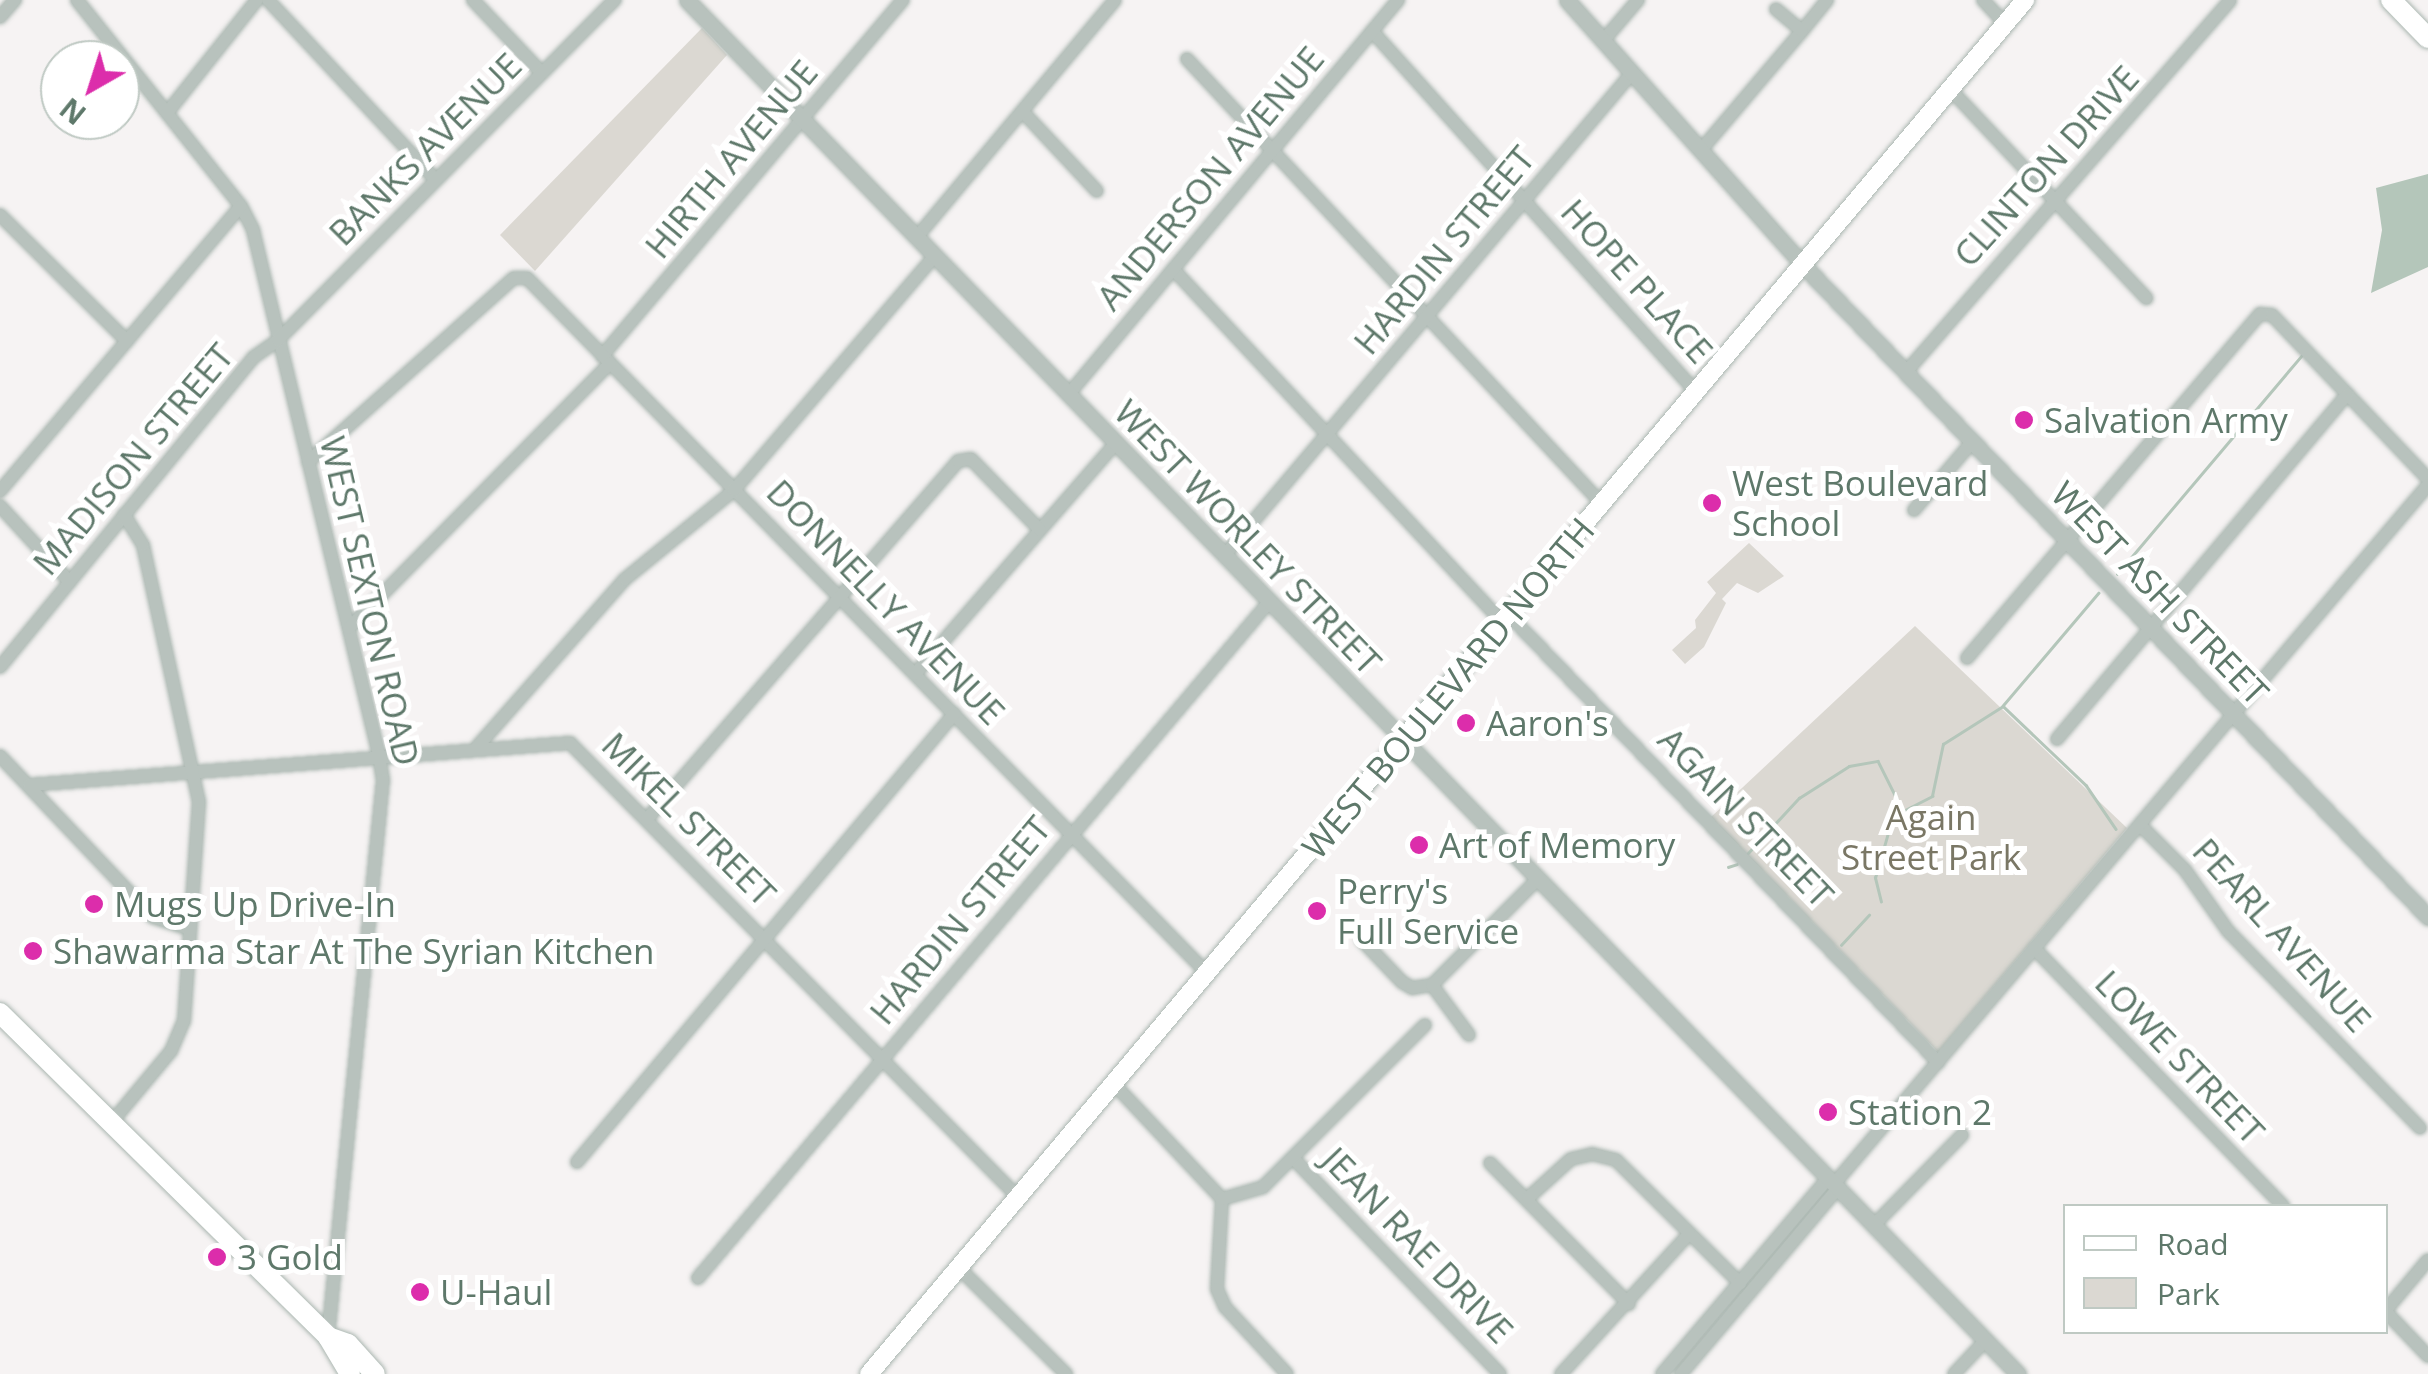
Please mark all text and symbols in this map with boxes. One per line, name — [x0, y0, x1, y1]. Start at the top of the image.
street label: ANDERSON AVENUE — [1088, 38, 1332, 318]
north arrow — [40, 40, 140, 140]
street label: BANKS AVENUE — [320, 44, 530, 254]
street label: HIRTH AVENUE — [636, 52, 826, 266]
street label: CLINTON DRIVE — [1945, 57, 2147, 275]
text: N — [52, 90, 93, 134]
street label: HARDIN STREET — [1345, 138, 1543, 362]
street label: HOPE PLACE — [1553, 191, 1721, 371]
street label: MADISON STREET — [24, 335, 242, 583]
street label: WEST WORLEY STREET — [1106, 391, 1390, 683]
place label: Salvation Army — [2044, 399, 2288, 441]
marker: Salvation Army — [2013, 409, 2035, 431]
street label: WEST SEXTON ROAD — [312, 432, 428, 770]
place label: West Boulevard School — [1732, 462, 1988, 544]
street label: DONNELLY AVENUE — [758, 471, 1014, 733]
street label: WEST ASH STREET — [2043, 473, 2277, 713]
marker: West Boulevard School — [1701, 492, 1723, 514]
street label: WEST BOULEVARD NORTH — [1293, 509, 1603, 867]
place label: Aaron's — [1486, 702, 1609, 744]
marker: Aaron's — [1455, 712, 1477, 734]
street label: AGAIN STREET — [1650, 719, 1842, 915]
street label: MIKEL STREET — [594, 724, 784, 914]
park label: Again Street Park — [1841, 796, 2021, 878]
street label: HARDIN STREET — [861, 808, 1059, 1032]
place label: Art of Memory — [1439, 824, 1675, 866]
street label: PEARL AVENUE — [2184, 830, 2380, 1040]
marker: Art of Memory — [1408, 834, 1430, 856]
place label: Perry's Full Service — [1337, 870, 1519, 952]
place label: Mugs Up Drive-In — [114, 883, 396, 925]
marker: Mugs Up Drive-In — [83, 893, 105, 915]
marker: Perry's Full Service — [1306, 900, 1328, 922]
place label: Shawarma Star At The Syrian Kitchen — [53, 930, 655, 972]
marker: Shawarma Star At The Syrian Kitchen — [22, 940, 44, 962]
street label: LOWE STREET — [2087, 962, 2273, 1152]
place label: Station 2 — [1848, 1091, 1992, 1133]
marker: Station 2 — [1817, 1101, 1839, 1123]
street label: JEAN RAE DRIVE — [1314, 1138, 1522, 1352]
legend — [2063, 1204, 2388, 1334]
text: Road — [2157, 1223, 2229, 1264]
place label: 3 Gold — [237, 1236, 343, 1278]
marker: 3 Gold — [206, 1246, 228, 1268]
place label: U-Haul — [440, 1271, 552, 1313]
text: Park — [2157, 1273, 2220, 1314]
marker: U-Haul — [409, 1281, 431, 1303]

